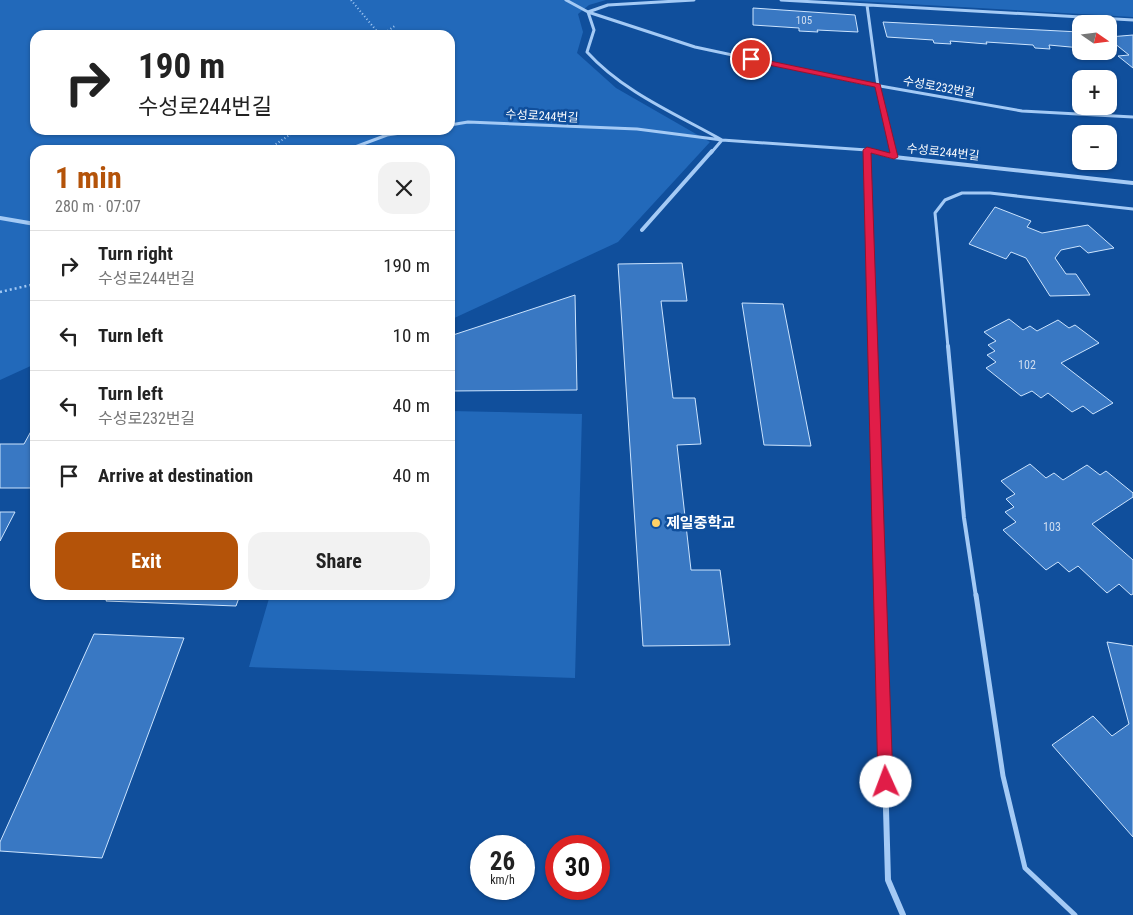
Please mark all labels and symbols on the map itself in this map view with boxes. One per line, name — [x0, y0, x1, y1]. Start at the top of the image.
house number: 105 — [796, 14, 812, 27]
north arrow — [1072, 15, 1118, 60]
pin — [730, 38, 772, 80]
street label: 수성로232번길 — [902, 74, 976, 100]
street label: 수성로244번길 — [505, 107, 579, 125]
street label: 수성로244번길 — [906, 141, 980, 163]
house number: 102 — [1018, 358, 1036, 372]
place label: 제일중학교 — [666, 514, 735, 532]
marker: 제일중학교 — [650, 517, 662, 529]
house number: 103 — [1043, 520, 1061, 534]
position arrow — [859, 755, 911, 807]
speed limit sign: 30 — [545, 835, 610, 900]

